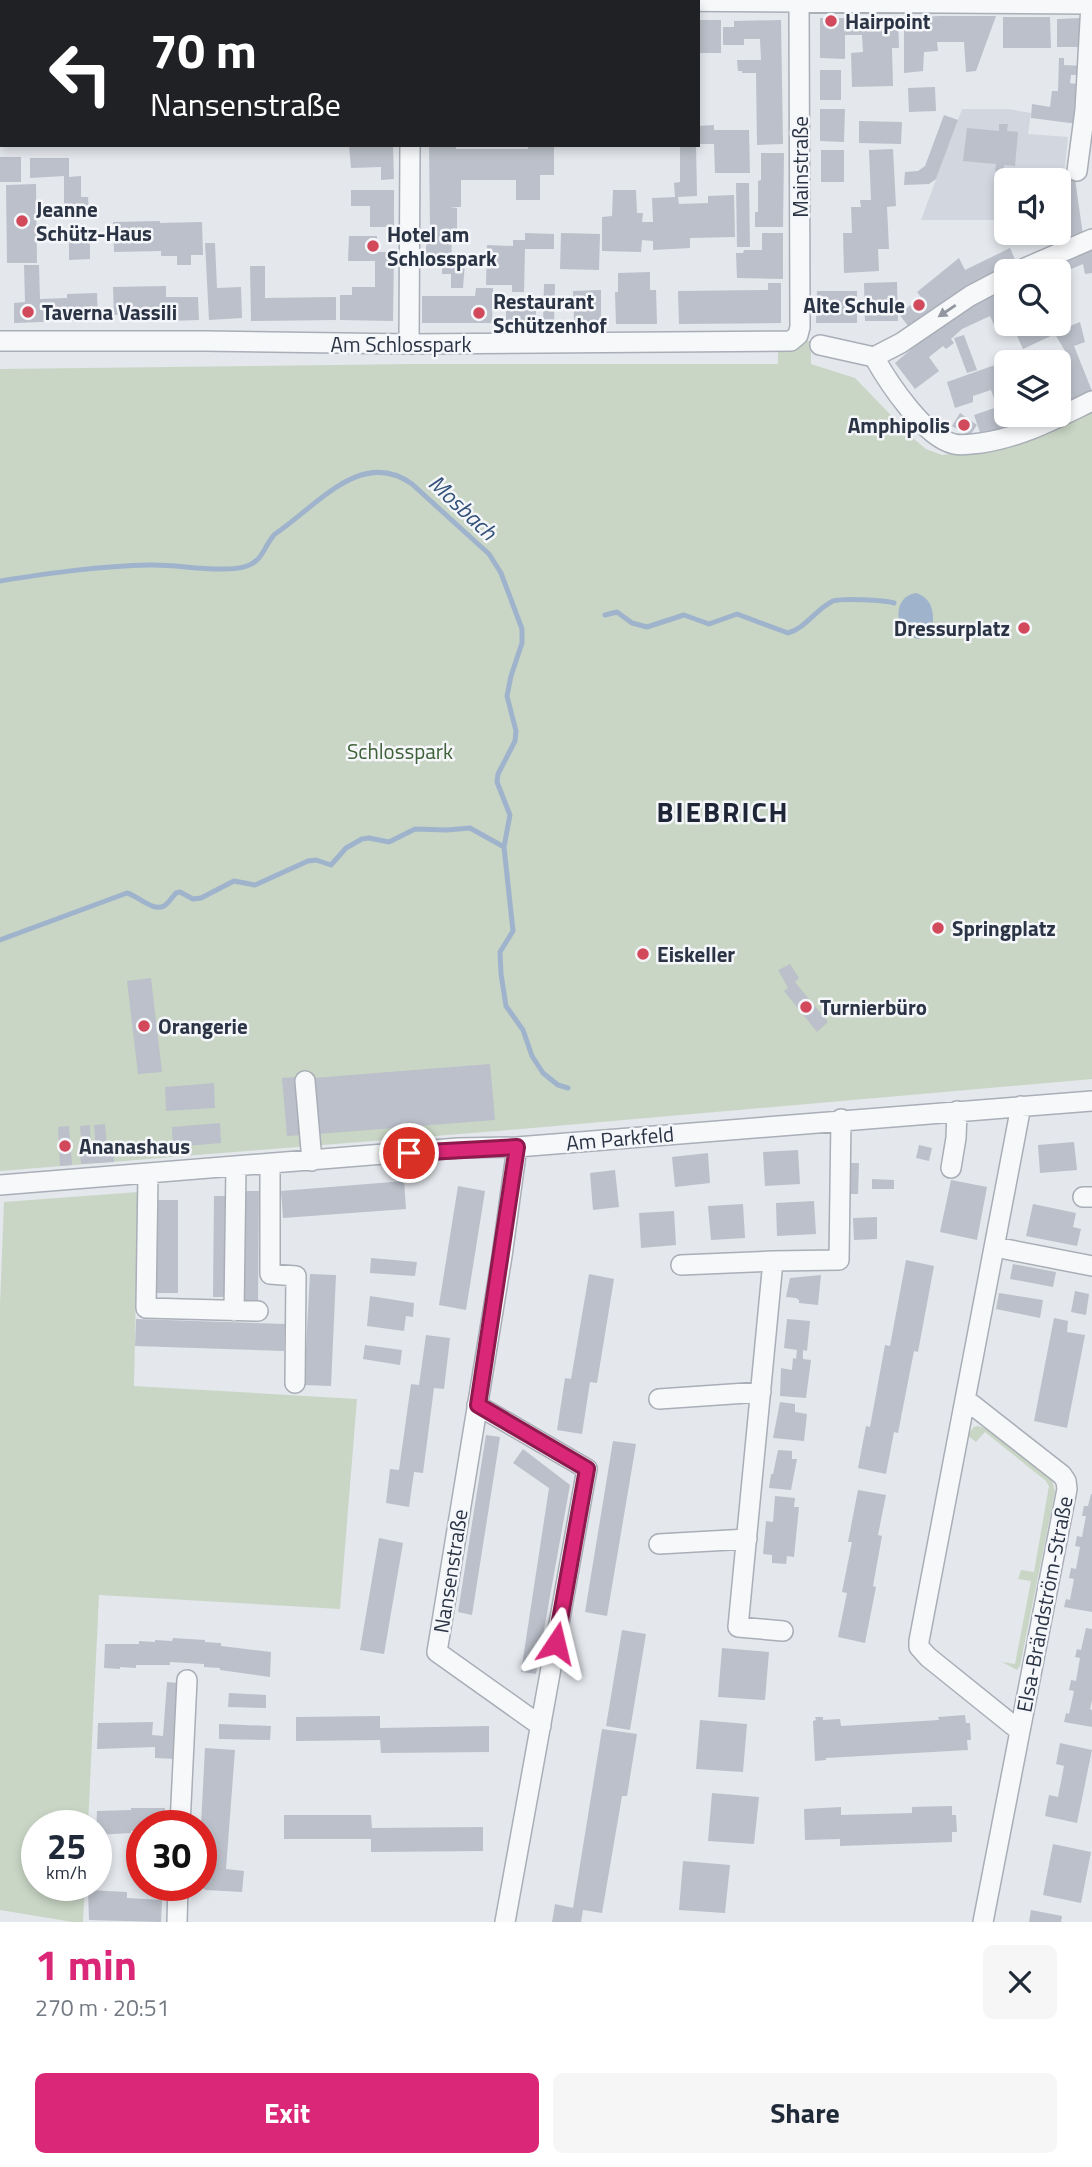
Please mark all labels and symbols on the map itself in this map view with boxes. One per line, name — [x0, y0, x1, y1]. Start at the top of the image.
place label: Hairpoint — [845, 5, 931, 37]
marker: Hairpoint — [823, 13, 839, 29]
street label: Mainstraße — [784, 116, 816, 218]
place label: Jeanne Schütz-Haus — [36, 193, 152, 249]
marker: Jeanne Schütz-Haus — [14, 213, 30, 229]
place label: Hotel am Schlosspark — [387, 218, 497, 274]
marker: Hotel am Schlosspark — [365, 238, 381, 254]
place label: Restaurant Schützenhof — [493, 285, 607, 341]
place label: Alte Schule — [803, 289, 905, 321]
place label: Taverna Vassili — [42, 296, 177, 328]
marker: Alte Schule — [911, 297, 927, 313]
marker: Taverna Vassili — [20, 304, 36, 320]
one-way arrow — [938, 304, 956, 318]
marker: Restaurant Schützenhof — [471, 305, 487, 321]
street label: Am Schlosspark — [331, 328, 471, 360]
place label: Amphipolis — [848, 409, 950, 441]
marker: Amphipolis — [956, 417, 972, 433]
water label: Mosbach — [421, 466, 506, 548]
place label: Dressurplatz — [894, 612, 1010, 644]
marker: Dressurplatz — [1016, 620, 1032, 636]
park label: Schlosspark — [347, 735, 453, 767]
district label: BIEBRICH — [656, 790, 790, 833]
place label: Springplatz — [952, 912, 1056, 944]
marker: Springplatz — [930, 920, 946, 936]
place label: Eiskeller — [657, 938, 735, 970]
marker: Eiskeller — [635, 946, 651, 962]
place label: Turnierbüro — [820, 991, 927, 1023]
marker: Turnierbüro — [798, 999, 814, 1015]
place label: Orangerie — [158, 1010, 248, 1042]
marker: Orangerie — [136, 1018, 152, 1034]
street label: Am Parkfeld — [565, 1117, 675, 1159]
pin — [379, 1123, 439, 1183]
place label: Ananashaus — [79, 1130, 190, 1162]
marker: Ananashaus — [57, 1138, 73, 1154]
street label: Elsa-Brändström-Straße — [1007, 1493, 1081, 1715]
street label: Nansenstraße — [424, 1507, 476, 1635]
position arrow — [519, 1606, 593, 1680]
speed limit sign: 30 — [126, 1810, 217, 1901]

